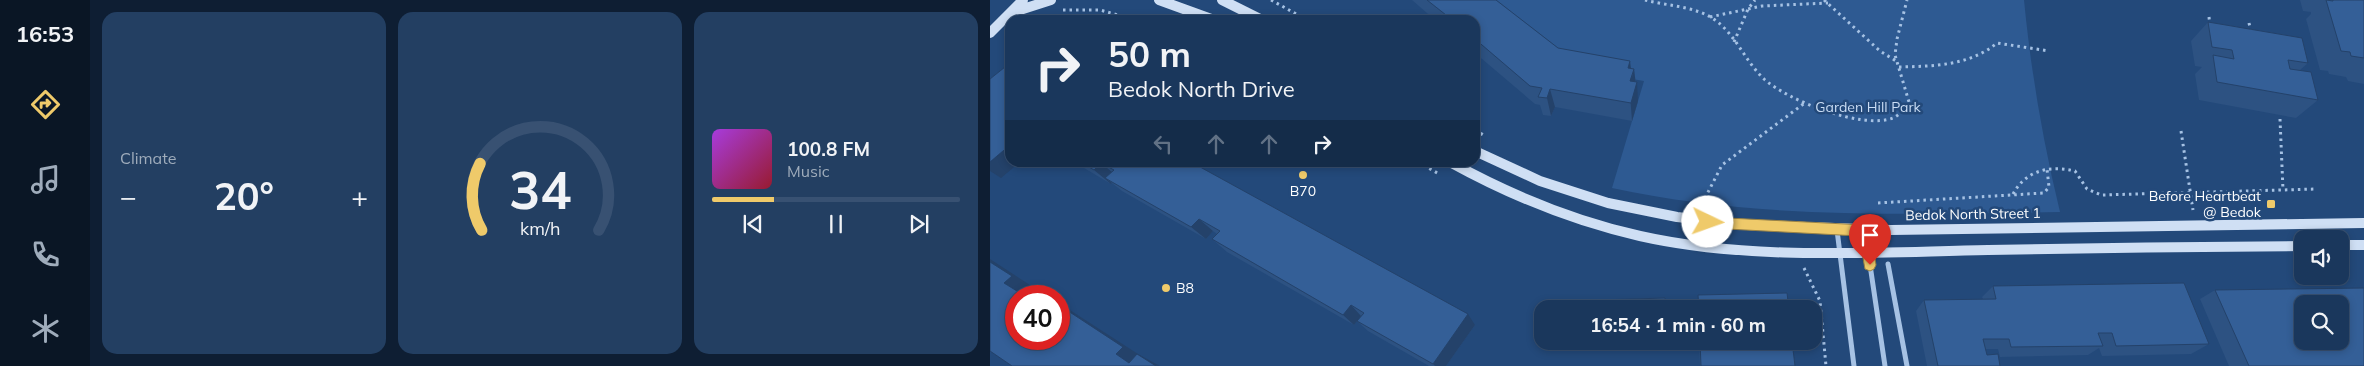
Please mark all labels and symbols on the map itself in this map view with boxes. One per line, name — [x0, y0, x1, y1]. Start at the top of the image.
park label: Garden Hill Park — [1815, 98, 1921, 116]
marker: B70 — [1297, 169, 1309, 181]
place label: B70 — [1290, 182, 1316, 200]
place label: Before Heartbeat @ Bedok — [2149, 187, 2262, 221]
position arrow — [1681, 195, 1733, 247]
marker: Before Heartbeat @ Bedok — [2265, 198, 2277, 210]
street label: Bedok North Street 1 — [1905, 204, 2041, 224]
pin — [1849, 214, 1891, 265]
place label: B8 — [1176, 279, 1194, 297]
marker: B8 — [1160, 282, 1172, 294]
speed limit sign: 40 — [1005, 285, 1070, 350]

